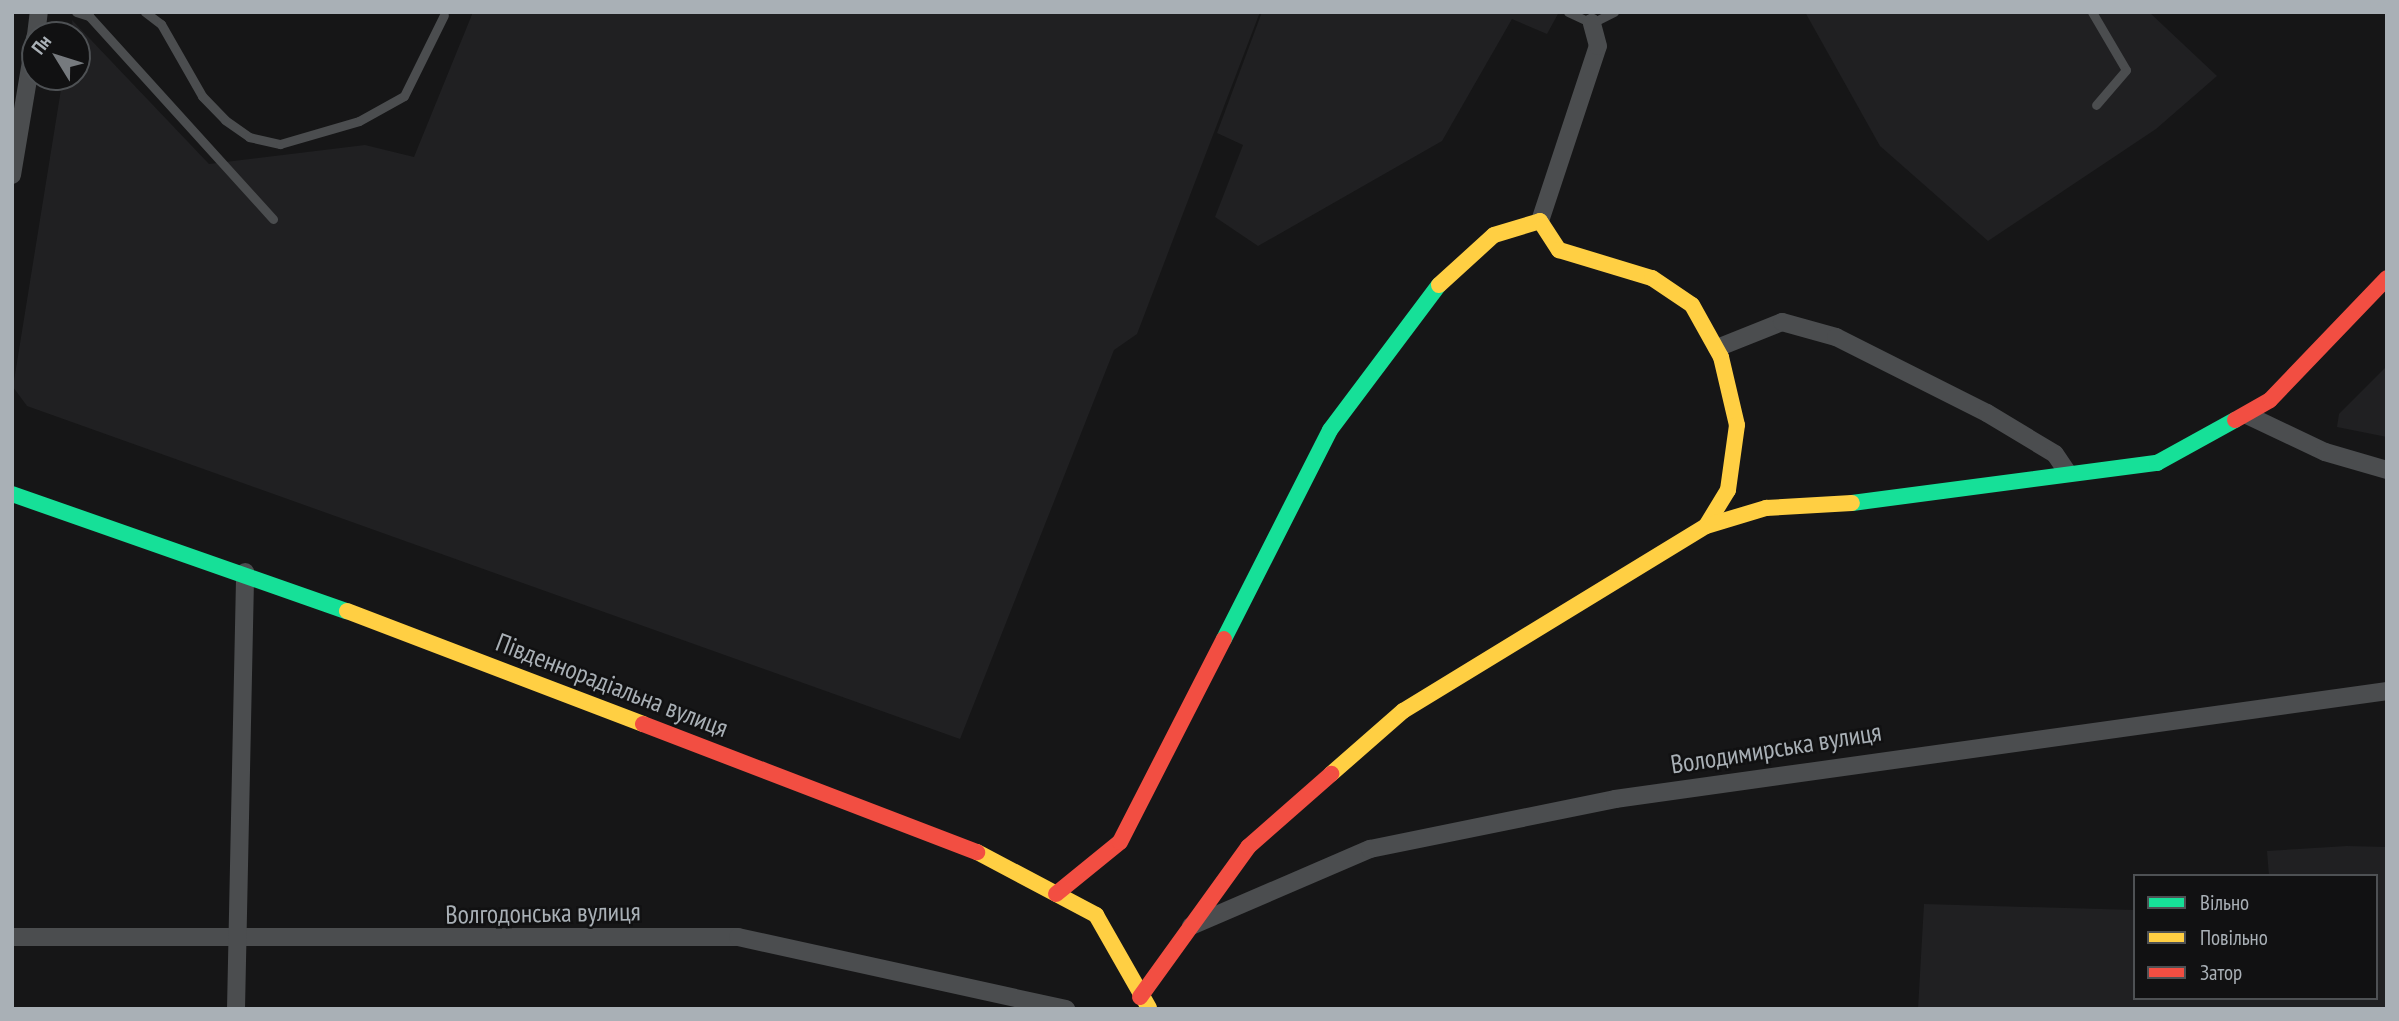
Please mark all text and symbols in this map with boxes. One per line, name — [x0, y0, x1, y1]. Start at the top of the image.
north arrow — [21, 21, 91, 91]
text: Пн — [26, 30, 56, 59]
street label: Південнорадіальна вулиця — [492, 626, 732, 744]
street label: Володимирська вулиця — [1668, 716, 1884, 780]
legend — [2133, 874, 2378, 1000]
text: Вільно — [2200, 889, 2249, 916]
street label: Волгодонська вулиця — [445, 896, 641, 930]
text: Повільно — [2200, 924, 2268, 951]
text: Затор — [2200, 959, 2242, 986]

